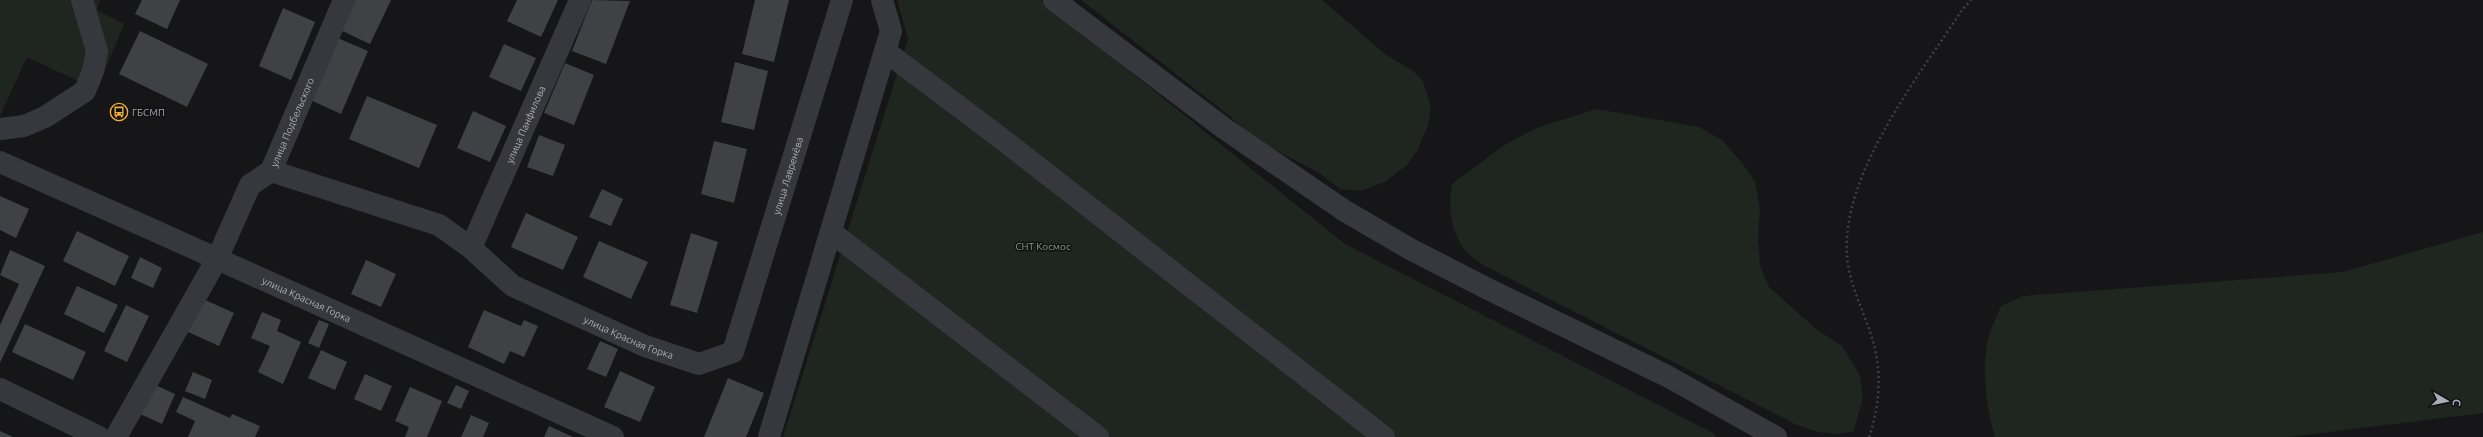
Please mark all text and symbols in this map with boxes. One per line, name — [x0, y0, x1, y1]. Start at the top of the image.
street label: улица Подбельского — [268, 76, 316, 169]
street label: улица Панфилова — [503, 84, 547, 165]
bus stop icon: ГБСМП — [109, 102, 129, 122]
place label: ГБСМП — [132, 107, 165, 118]
street label: улица Лавренёва — [770, 136, 805, 216]
park label: СНТ Космос — [1015, 241, 1071, 252]
street label: улица Красная Горка — [261, 274, 353, 324]
street label: улица Красная Горка — [582, 313, 675, 361]
north arrow — [2427, 381, 2467, 421]
text: С — [2450, 398, 2463, 407]

